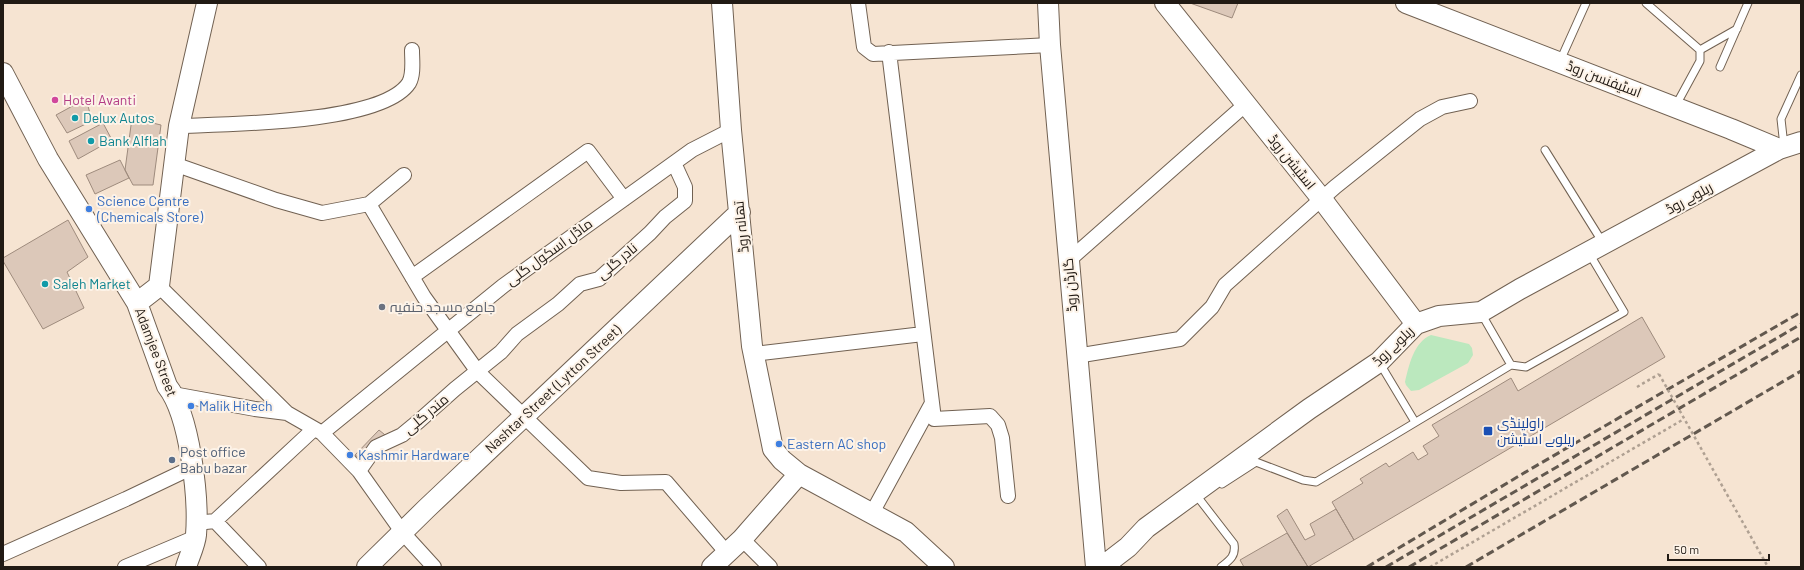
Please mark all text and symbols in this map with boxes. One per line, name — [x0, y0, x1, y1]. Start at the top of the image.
street label: اسٹیفنسن روڈ — [1564, 56, 1644, 101]
place label: Hotel Avanti — [63, 91, 136, 108]
marker: Hotel Avanti — [50, 95, 60, 105]
place label: Delux Autos — [83, 109, 155, 126]
marker: Delux Autos — [70, 113, 80, 123]
street label: اسٹیشن روڈ — [1265, 131, 1320, 193]
place label: Bank Alflah — [99, 132, 167, 149]
marker: Bank Alflah — [86, 136, 96, 146]
street label: ریلوے روڈ — [1662, 178, 1715, 217]
place label: Science Centre (Chemicals Store) — [96, 192, 204, 225]
street label: تھانہ روڈ — [729, 200, 752, 254]
marker: Science Centre (Chemicals Store) — [84, 204, 94, 214]
street label: ماڈل اسکول گلی — [502, 214, 596, 290]
street label: نادر گلی — [593, 239, 640, 282]
street label: گارڈن روڈ — [1059, 257, 1080, 313]
place label: Saleh Market — [53, 275, 131, 292]
marker: Saleh Market — [40, 279, 50, 289]
place label: جامع مسجد حنفیہ — [390, 298, 495, 316]
marker: جامع مسجد حنفیہ — [377, 302, 387, 312]
street label: Adamjee Street — [132, 305, 181, 399]
street label: Nashtar Street (Lytton Street) — [481, 321, 624, 456]
street label: ریلوے روڈ — [1368, 322, 1417, 369]
street label: مندر گلی — [400, 390, 452, 437]
place label: Malik Hitech — [199, 397, 273, 414]
marker: Malik Hitech — [186, 401, 196, 411]
place label: راولپنڈی ریلوے اسٹیشن — [1497, 414, 1575, 447]
marker: راولپنڈی ریلوے اسٹیشن — [1482, 425, 1494, 437]
place label: Eastern AC shop — [787, 435, 886, 452]
marker: Eastern AC shop — [774, 439, 784, 449]
place label: Post office Babu bazar — [180, 443, 247, 476]
place label: Kashmir Hardware — [358, 446, 470, 463]
marker: Kashmir Hardware — [345, 450, 355, 460]
marker: Post office Babu bazar — [167, 455, 177, 465]
scale bar — [1668, 536, 1769, 562]
text: 50 m — [1674, 542, 1699, 556]

